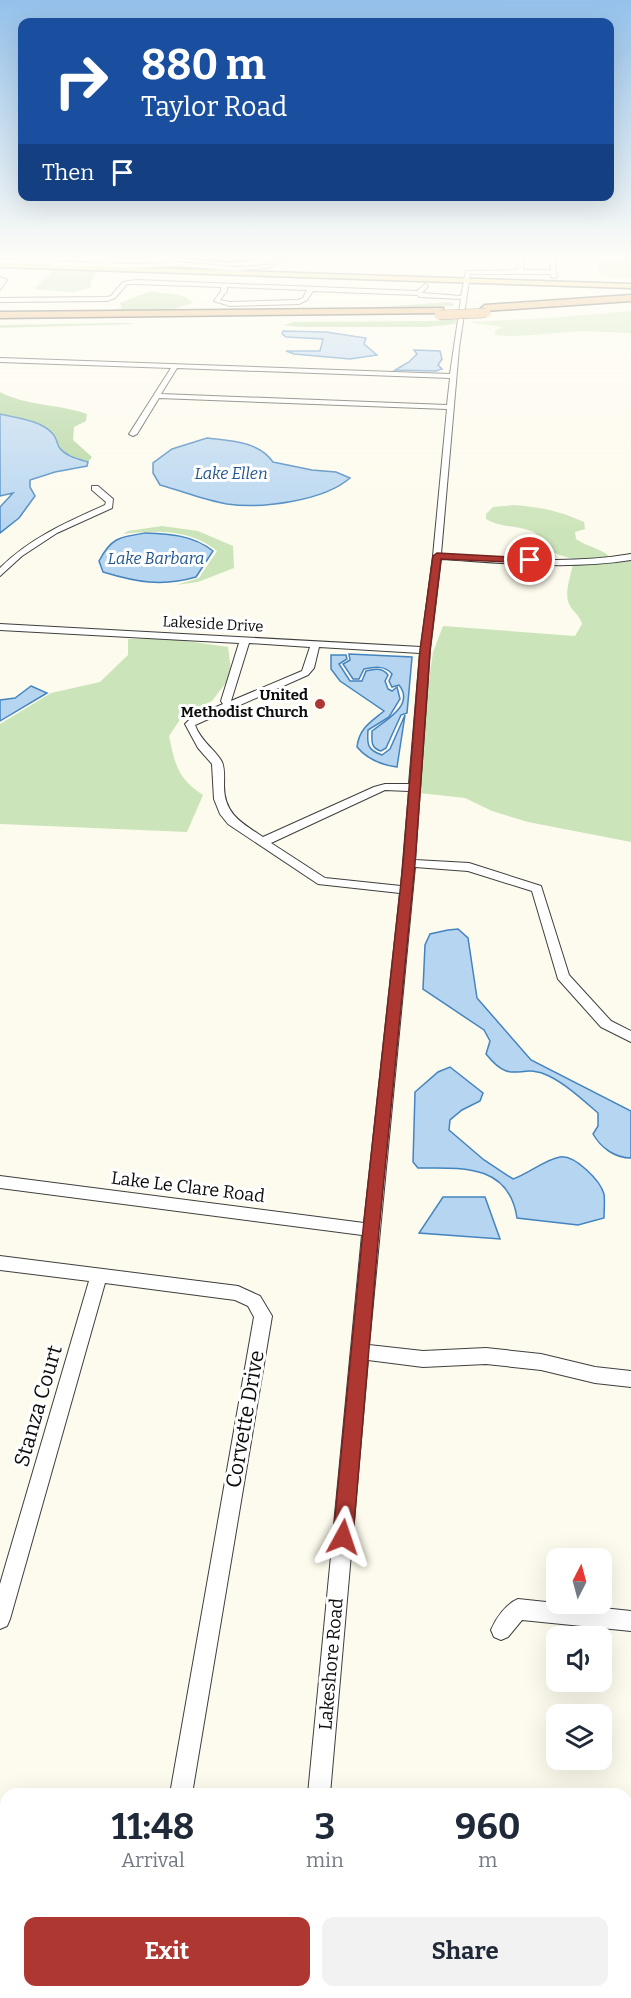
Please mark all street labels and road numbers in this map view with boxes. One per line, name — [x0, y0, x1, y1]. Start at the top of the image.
street label: Lakeside Drive — [162, 612, 264, 636]
street label: Lake Le Clare Road — [110, 1167, 267, 1207]
street label: Stanza Court — [8, 1342, 68, 1470]
street label: Corvette Drive — [220, 1348, 270, 1490]
street label: Lakeshore Road — [314, 1597, 348, 1731]

